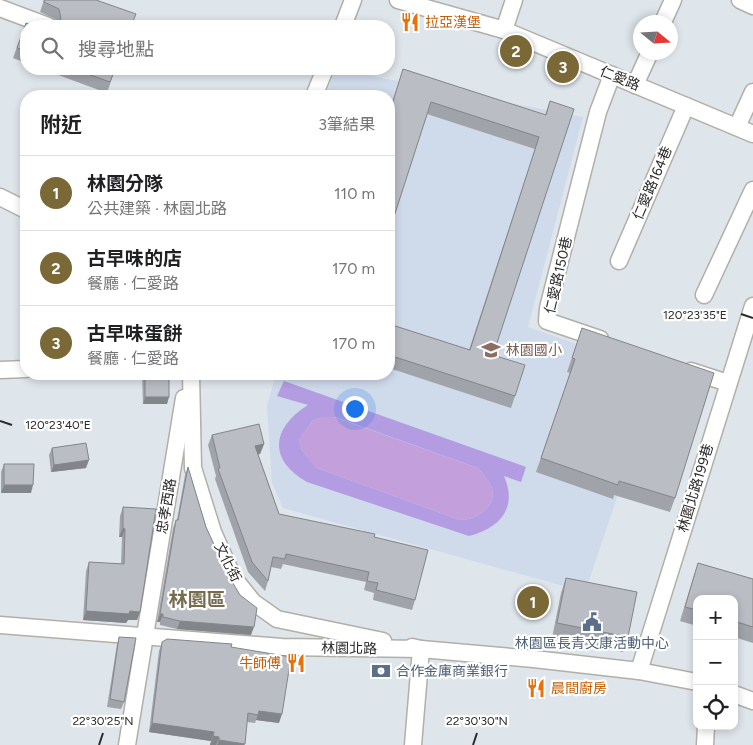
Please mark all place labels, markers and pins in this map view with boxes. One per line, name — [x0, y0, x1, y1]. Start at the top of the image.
restaurant icon: 拉亞漢堡 — [399, 11, 421, 33]
place label: 拉亞漢堡 — [425, 14, 481, 31]
pin: 2 — [500, 32, 532, 70]
pin: 3 — [547, 48, 579, 86]
school or university icon: 林園國小 — [480, 339, 502, 361]
place label: 林園國小 — [506, 342, 562, 359]
pin: 1 — [517, 583, 549, 621]
public building icon: 林園區長青文康活動中心 — [581, 611, 603, 633]
place label: 林園區長青文康活動中心 — [515, 635, 669, 652]
restaurant icon: 牛師傅 — [285, 652, 307, 674]
place label: 牛師傅 — [239, 655, 281, 672]
bank icon: 合作金庫商業銀行 — [370, 660, 392, 682]
place label: 合作金庫商業銀行 — [396, 663, 508, 680]
restaurant icon: 晨間廚房 — [525, 677, 547, 699]
place label: 晨間廚房 — [551, 680, 607, 697]

